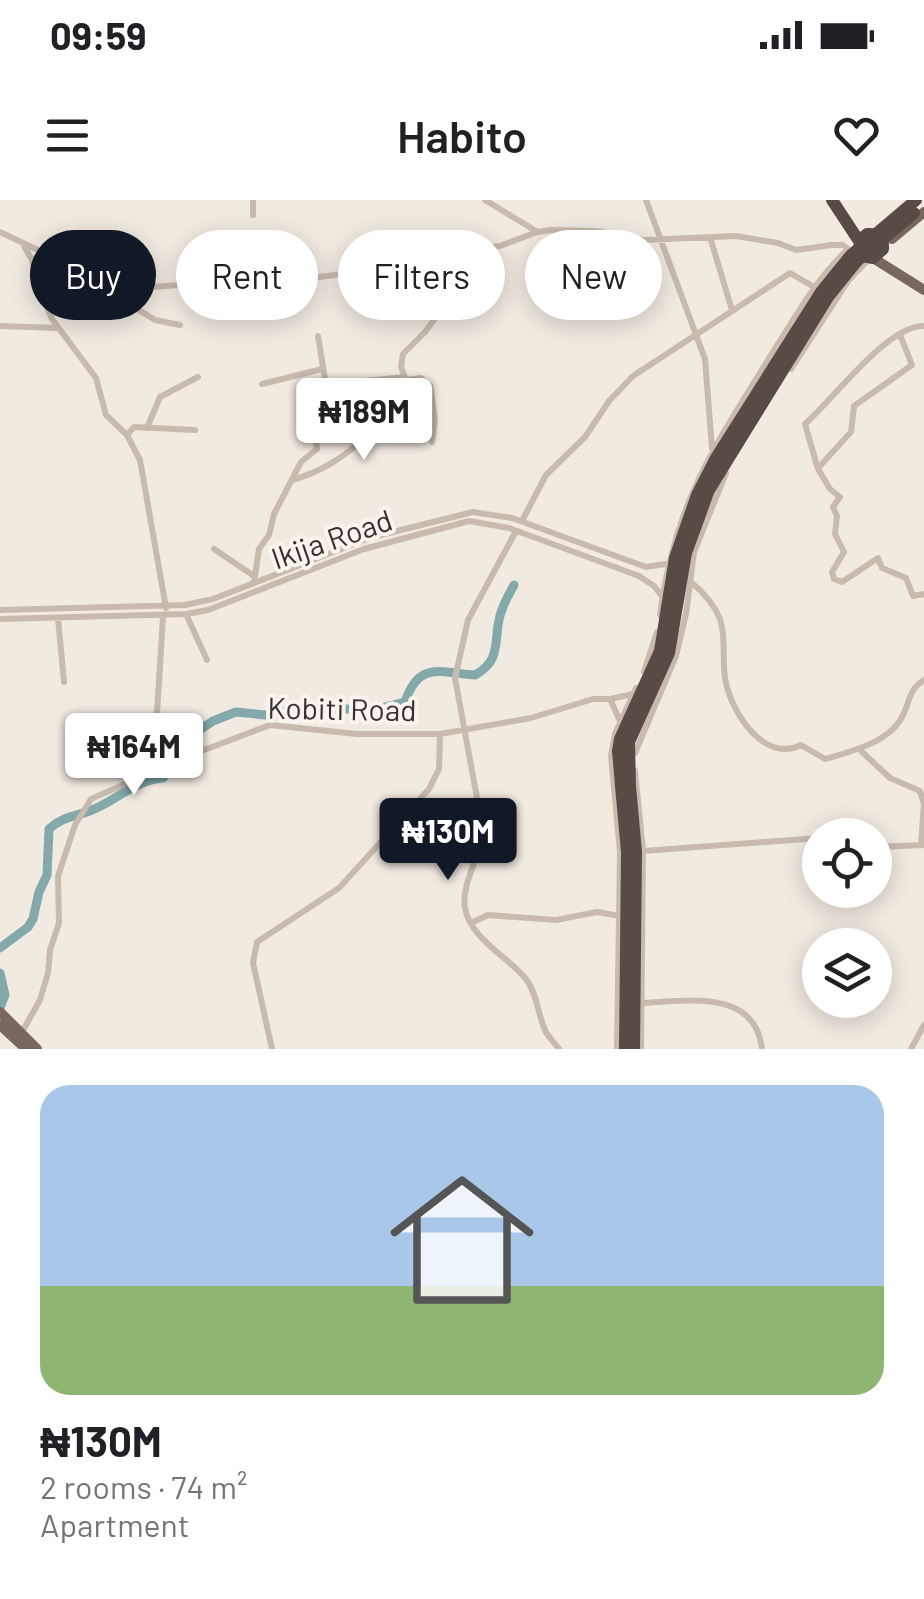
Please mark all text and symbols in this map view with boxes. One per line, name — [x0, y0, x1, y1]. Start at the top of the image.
text: 09:59 — [50, 12, 146, 58]
icon: menu — [40, 108, 95, 163]
text: Habito — [397, 108, 527, 162]
icon: heart — [829, 108, 884, 163]
chip: Buy — [30, 230, 156, 320]
chip: Rent — [176, 230, 318, 320]
chip: Filters — [338, 230, 505, 320]
chip: New — [525, 230, 662, 320]
pin: ₦189M — [294, 378, 434, 463]
text: ₦189M — [318, 391, 410, 429]
street label: Ikija Road — [266, 501, 397, 576]
street label: Kobiti Road — [267, 689, 417, 727]
pin: ₦164M — [64, 713, 204, 798]
text: ₦164M — [87, 726, 181, 764]
pin: ₦130M — [378, 798, 518, 883]
text: ₦130M — [402, 811, 494, 849]
map controls — [802, 818, 892, 1018]
button: locate — [802, 818, 892, 908]
button: layers — [802, 928, 892, 1018]
icon: home — [372, 1150, 552, 1330]
text: ₦130M — [40, 1415, 162, 1465]
text: 2 rooms · 74 m² — [40, 1467, 247, 1505]
text: Apartment — [40, 1505, 189, 1543]

